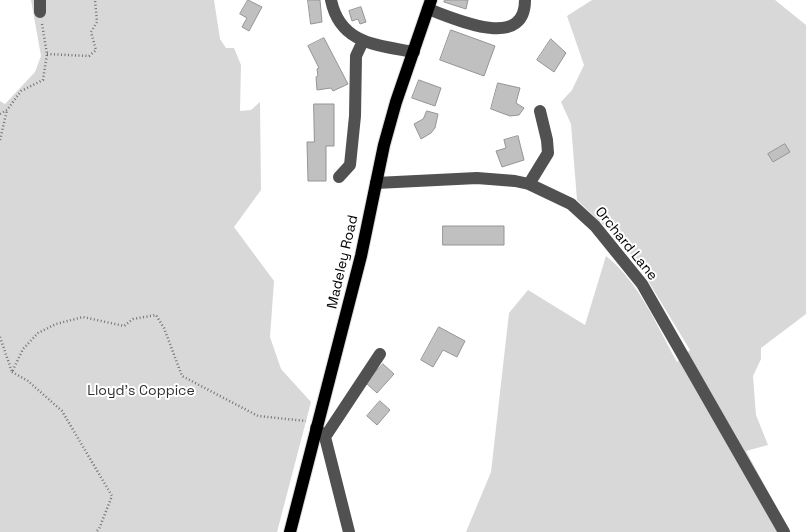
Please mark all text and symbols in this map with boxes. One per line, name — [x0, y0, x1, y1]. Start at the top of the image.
street label: Orchard Lane — [591, 204, 661, 284]
street label: Madeley Road — [324, 214, 362, 310]
park label: Lloyd's Coppice — [87, 383, 195, 399]

